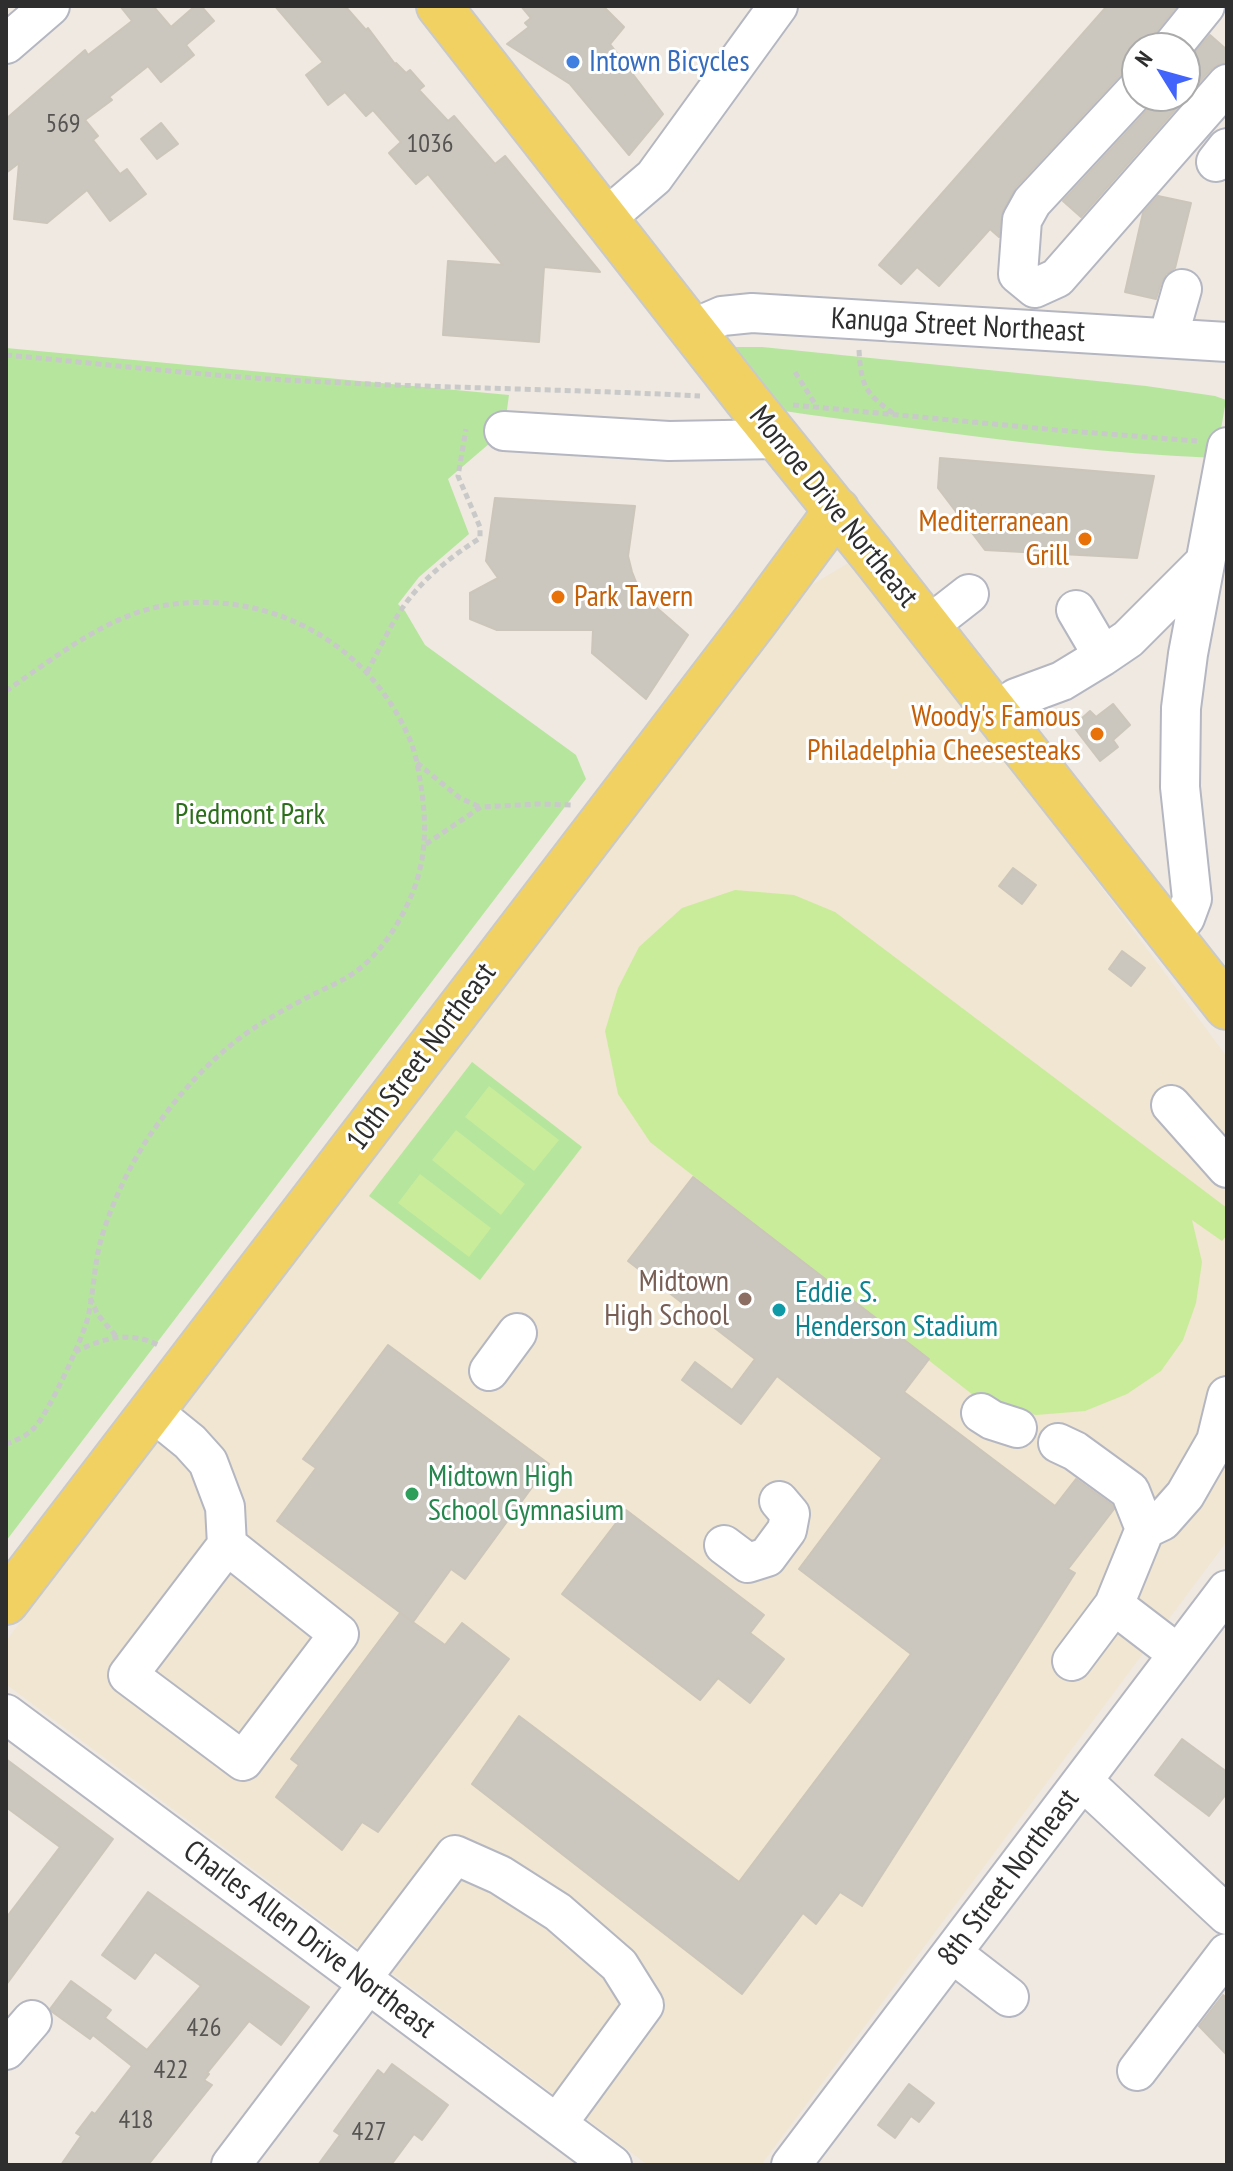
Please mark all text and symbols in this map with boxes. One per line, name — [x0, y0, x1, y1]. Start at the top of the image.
north arrow — [1121, 32, 1201, 112]
place label: Intown Bicycles — [589, 44, 750, 80]
text: N — [1129, 46, 1158, 72]
marker: Intown Bicycles — [564, 53, 582, 71]
house number: 569 — [45, 109, 81, 141]
house number: 1036 — [407, 129, 453, 161]
street label: Kanuga Street Northeast — [830, 301, 1086, 351]
street label: Monroe Drive Northeast — [741, 399, 925, 615]
place label: Mediterranean Grill — [918, 504, 1069, 574]
marker: Mediterranean Grill — [1076, 530, 1094, 548]
place label: Park Tavern — [574, 579, 693, 615]
marker: Park Tavern — [549, 588, 567, 606]
place label: Woody's Famous Philadelphia Cheesesteaks — [807, 699, 1081, 770]
marker: Woody's Famous Philadelphia Cheesesteaks — [1088, 725, 1106, 743]
park label: Piedmont Park — [175, 797, 325, 833]
street label: 10th Street Northeast — [340, 956, 504, 1158]
place label: Midtown High School — [604, 1264, 729, 1334]
place label: Eddie S. Henderson Stadium — [795, 1275, 998, 1346]
marker: Midtown High School — [736, 1290, 754, 1308]
marker: Eddie S. Henderson Stadium — [770, 1301, 788, 1319]
place label: Midtown High School Gymnasium — [428, 1459, 624, 1530]
marker: Midtown High School Gymnasium — [403, 1485, 421, 1503]
street label: 8th Street Northeast — [931, 1782, 1087, 1974]
street label: Charles Allen Drive Northeast — [176, 1833, 442, 2047]
house number: 426 — [186, 2013, 222, 2045]
house number: 422 — [153, 2055, 189, 2087]
house number: 418 — [118, 2105, 154, 2137]
house number: 427 — [351, 2117, 387, 2149]

